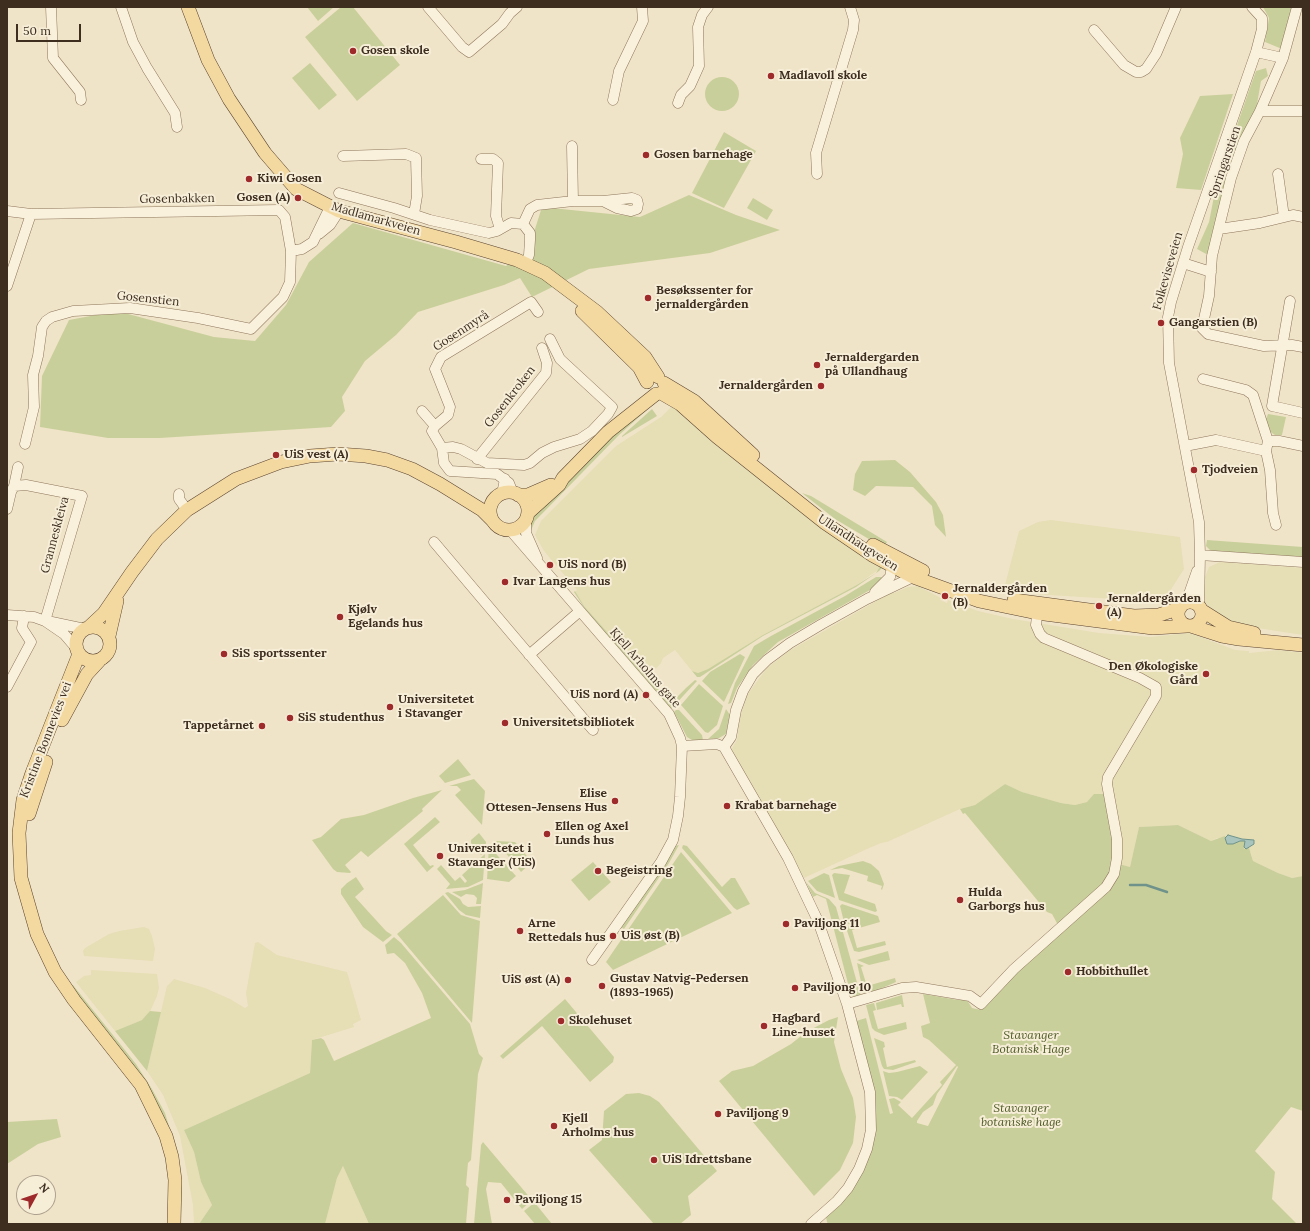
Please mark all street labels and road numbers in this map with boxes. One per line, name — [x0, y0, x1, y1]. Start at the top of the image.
street label: Springarstien — [1206, 124, 1244, 200]
street label: Gosenbakken — [139, 191, 215, 207]
street label: Madlamarkveien — [330, 199, 422, 239]
street label: Folkeviseveien — [1150, 230, 1186, 312]
street label: Gosenstien — [116, 289, 180, 309]
street label: Gosenmyrå — [430, 308, 492, 354]
street label: Gosenkroken — [481, 363, 539, 431]
street label: Granneskleiva — [38, 495, 72, 575]
street label: Ullandhaugveien — [815, 512, 901, 574]
street label: Kjell Arholms gate — [606, 625, 684, 711]
street label: Kristine Bonnevies vei — [17, 680, 75, 800]

